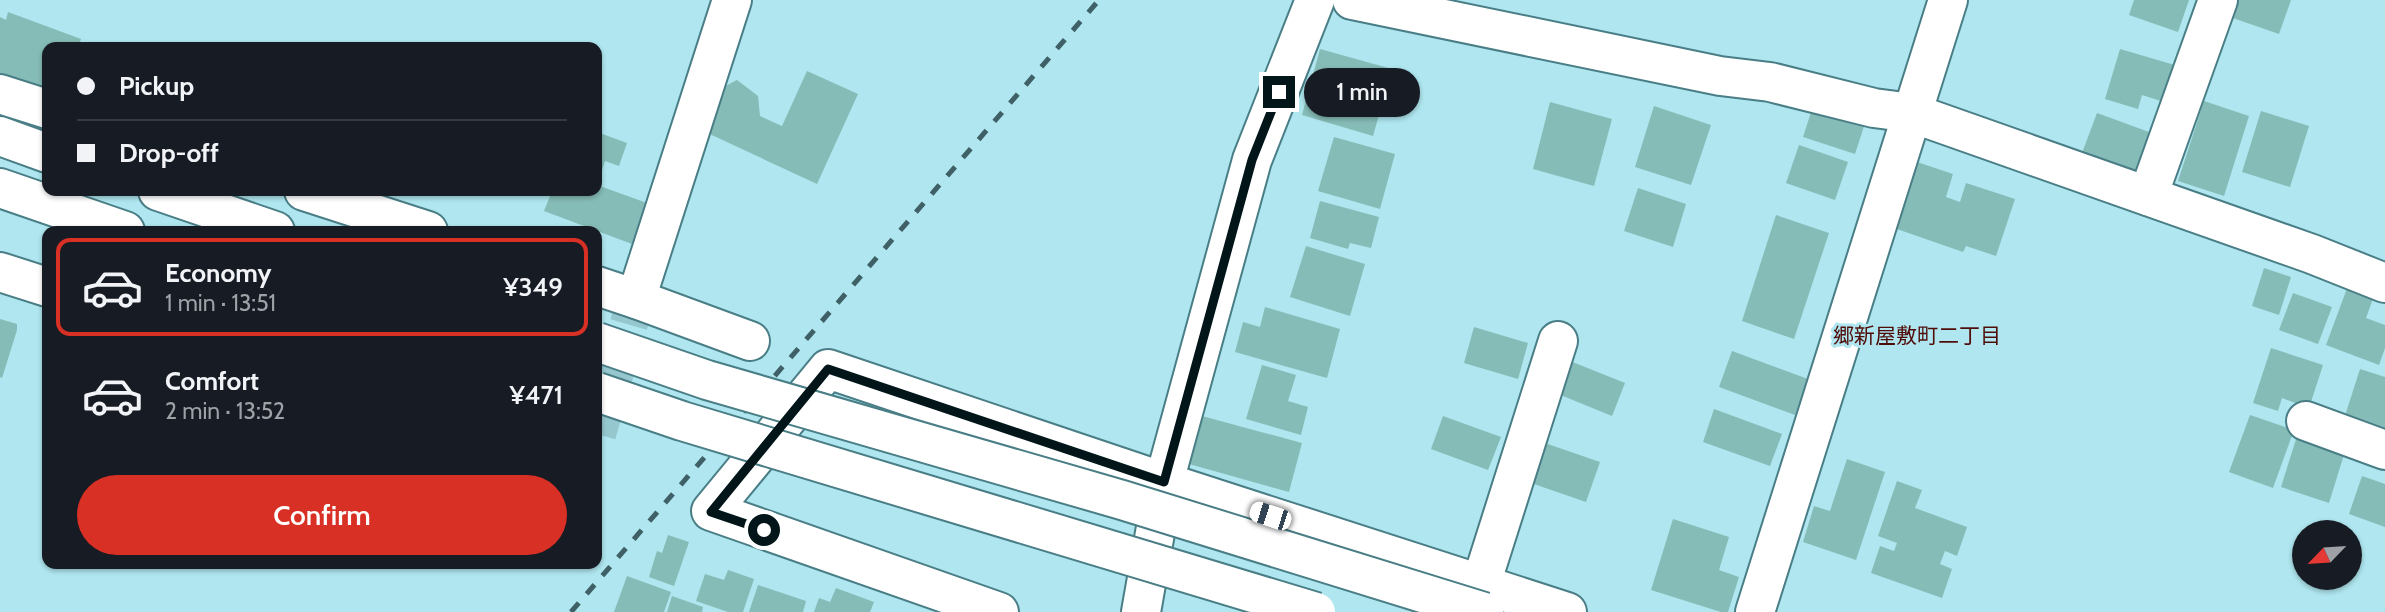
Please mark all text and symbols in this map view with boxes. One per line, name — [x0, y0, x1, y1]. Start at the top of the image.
callout: 1 min — [1304, 68, 1419, 116]
text: Pickup — [119, 70, 194, 102]
route end — [1263, 76, 1295, 108]
text: 1 min — [1336, 78, 1388, 106]
text: Drop-off — [119, 137, 219, 169]
icon: car — [81, 256, 144, 319]
text: Economy — [165, 257, 271, 289]
text: ¥349 — [503, 271, 563, 303]
text: 1 min · 13:51 — [165, 289, 276, 317]
district label: 郷新屋敷町二丁目 — [1833, 323, 2001, 348]
icon: car — [81, 364, 144, 427]
text: Comfort — [165, 365, 259, 397]
text: ¥471 — [510, 379, 563, 411]
text: 2 min · 13:52 — [165, 397, 285, 425]
button: Confirm — [77, 475, 567, 555]
car — [1247, 500, 1294, 532]
route start — [748, 514, 780, 546]
north arrow — [2292, 520, 2362, 590]
map controls — [2292, 520, 2362, 590]

